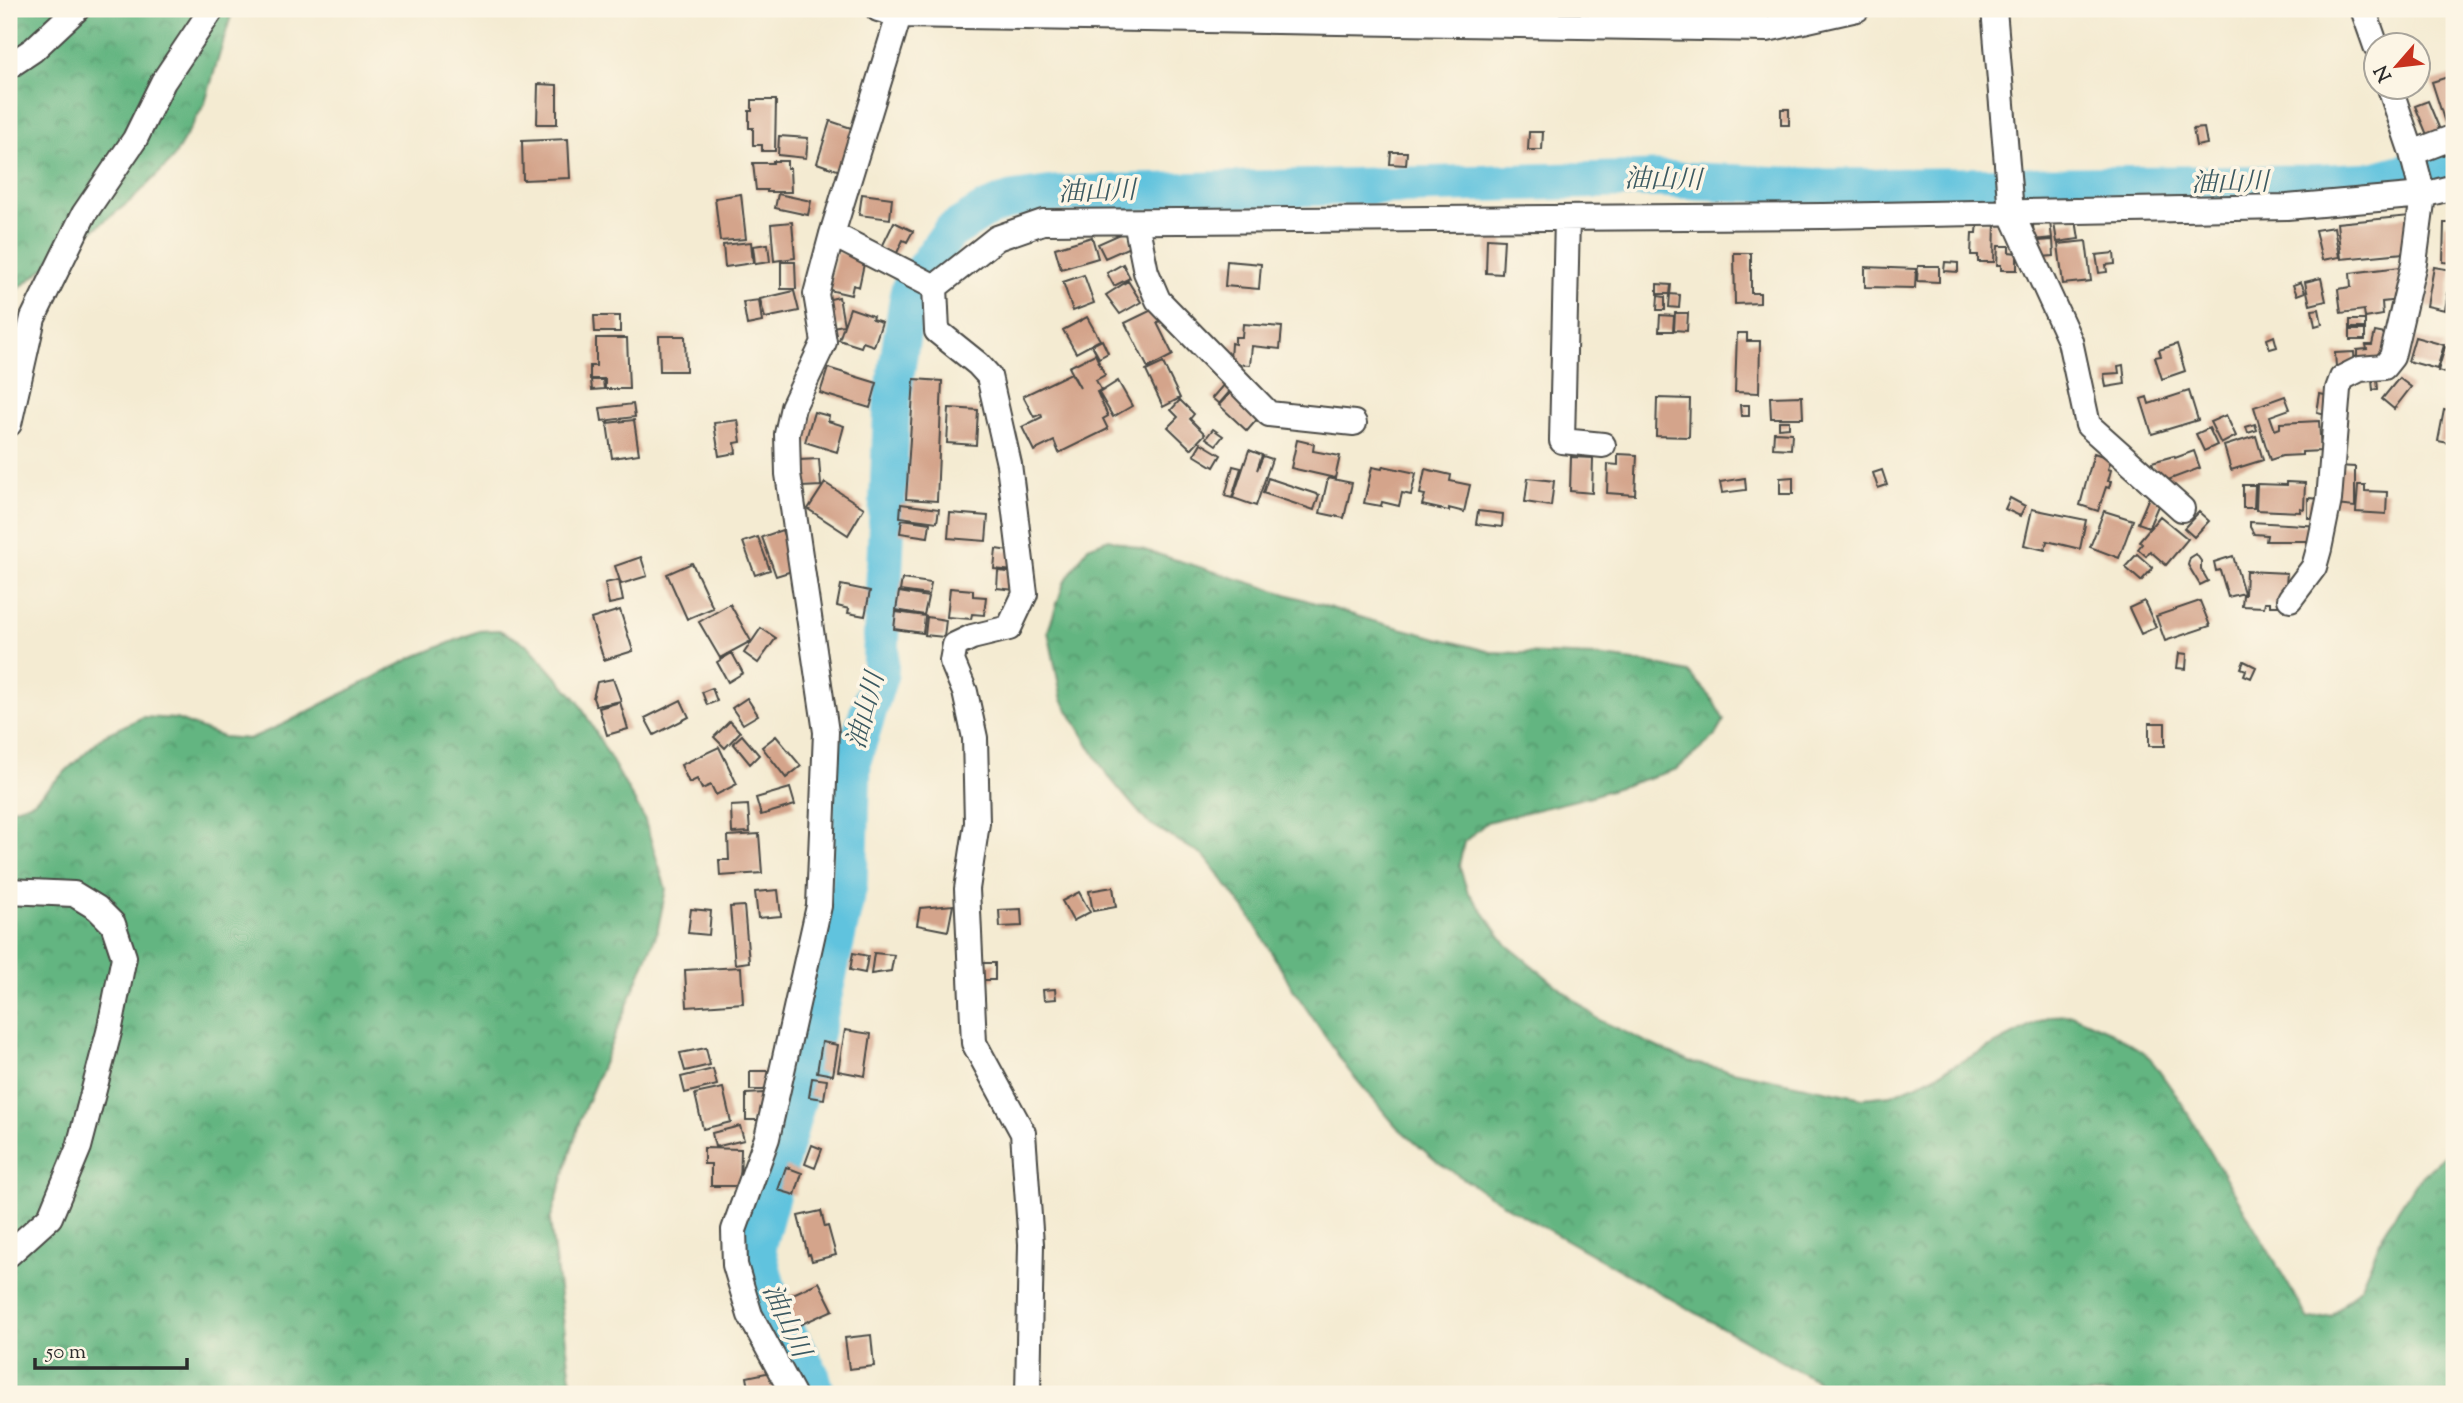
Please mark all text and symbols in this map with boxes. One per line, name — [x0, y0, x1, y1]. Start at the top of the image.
north arrow — [2362, 32, 2432, 102]
text: N — [2369, 60, 2400, 86]
water label: 油山川 — [1624, 162, 1705, 200]
water label: 油山川 — [2191, 165, 2272, 203]
water label: 油山川 — [1057, 173, 1140, 213]
water label: 油山川 — [839, 666, 896, 753]
water label: 油山川 — [752, 1278, 820, 1367]
scale bar — [35, 1326, 187, 1370]
text: 50 m — [45, 1338, 86, 1368]

